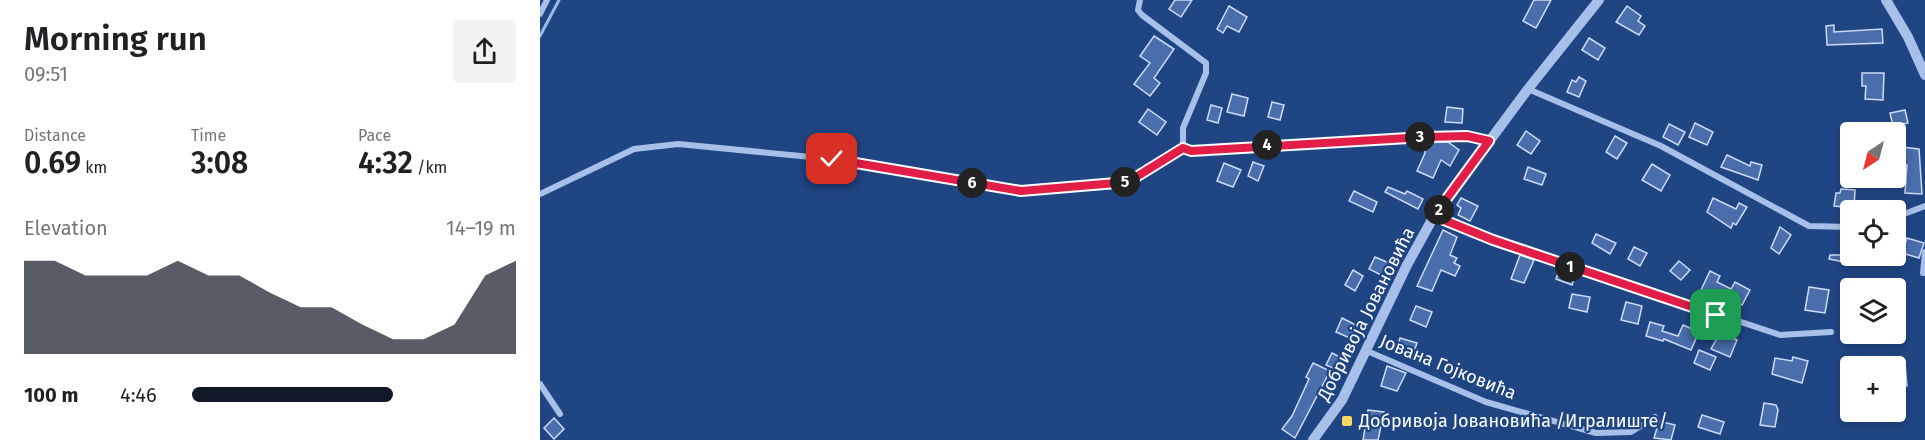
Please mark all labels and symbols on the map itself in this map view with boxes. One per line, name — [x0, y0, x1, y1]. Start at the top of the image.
pin: 3 — [1405, 122, 1435, 152]
north arrow — [1840, 122, 1906, 188]
pin: 4 — [1252, 130, 1282, 160]
pin — [806, 133, 857, 184]
pin: 5 — [1110, 167, 1140, 197]
pin: 6 — [957, 168, 987, 198]
pin: 2 — [1424, 195, 1454, 225]
street label: Добривоја Јовановића — [1312, 223, 1419, 405]
pin: 1 — [1555, 252, 1585, 282]
pin — [1690, 289, 1741, 340]
street label: Јована Гојковића — [1377, 330, 1519, 404]
place label: Добривоја Јовановића /Игралиште/ — [1358, 410, 1668, 432]
marker: Добривоја Јовановића /Игралиште/ — [1340, 414, 1354, 428]

